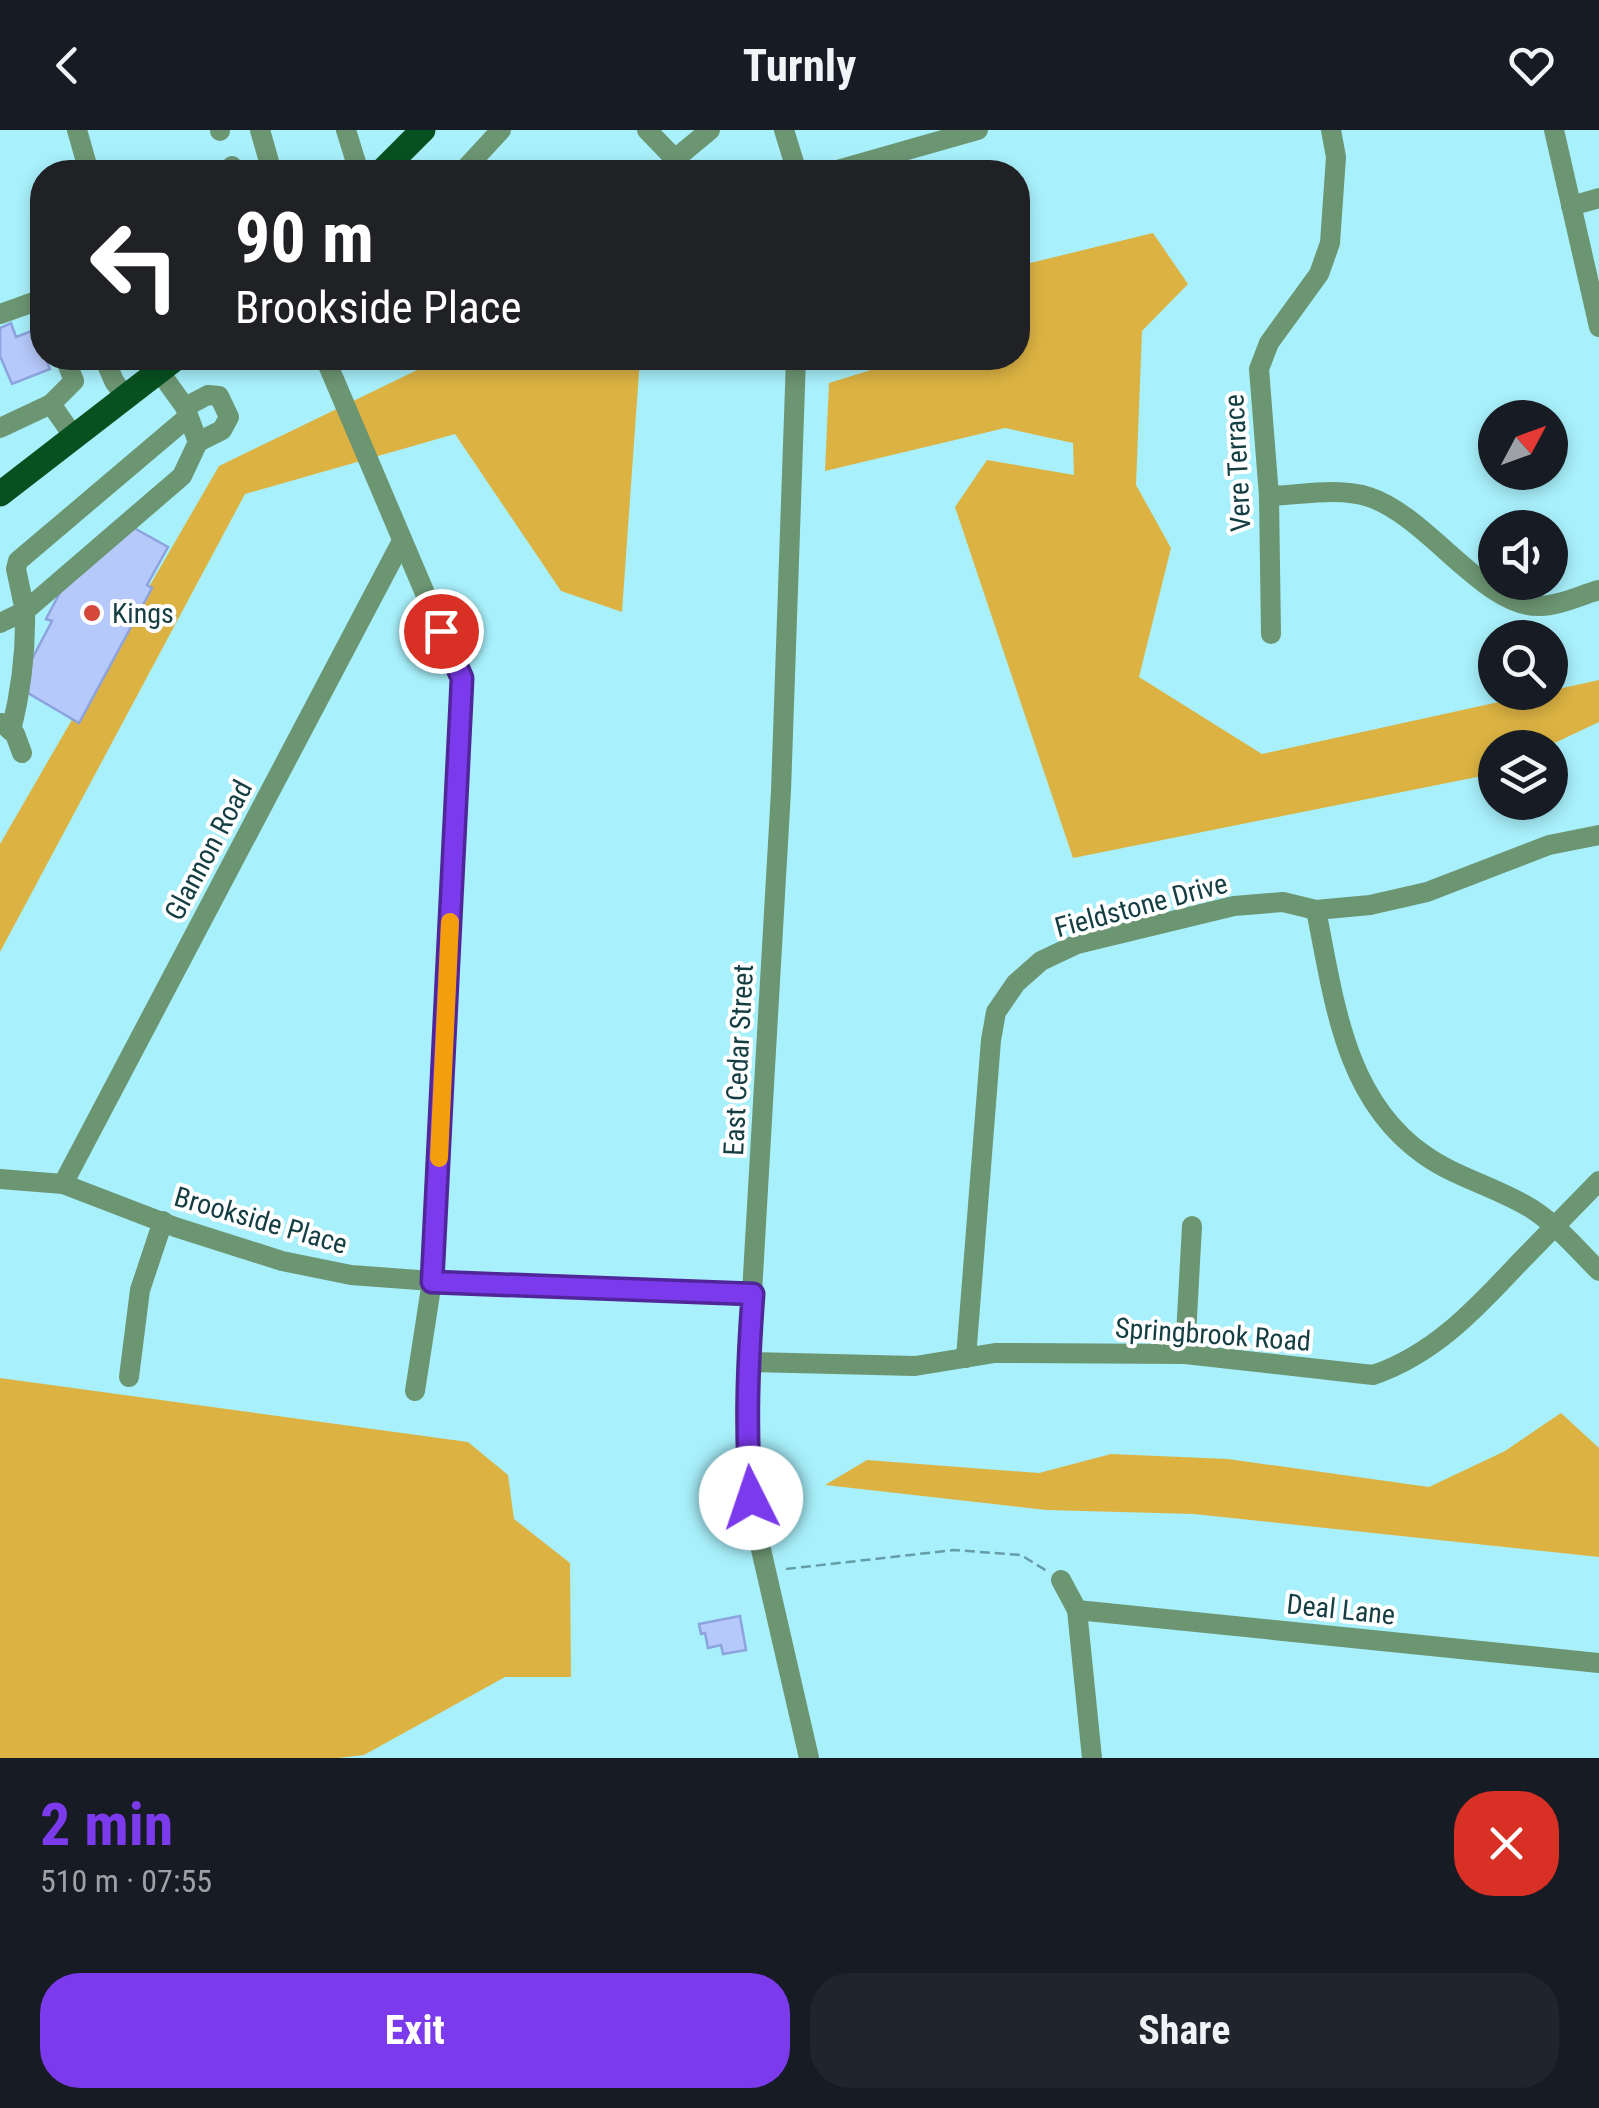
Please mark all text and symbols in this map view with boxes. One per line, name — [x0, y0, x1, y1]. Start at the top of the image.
icon: back — [40, 38, 95, 93]
icon: heart — [1504, 38, 1559, 93]
text: Turnly — [743, 39, 856, 92]
text: 90 m — [235, 197, 374, 279]
icon: left — [70, 200, 200, 330]
text: Brookside Place — [235, 281, 522, 334]
street label: Vere Terrace — [1217, 393, 1258, 533]
north arrow — [1478, 400, 1568, 490]
map controls — [1478, 400, 1568, 820]
button: sound — [1478, 510, 1568, 600]
pin — [399, 589, 484, 674]
place label: Kings — [112, 597, 174, 630]
marker: Kings — [81, 602, 103, 624]
icon: arrive — [414, 604, 469, 659]
button: search — [1478, 620, 1568, 710]
button: layers — [1478, 730, 1568, 820]
street label: Glannon Road — [158, 775, 259, 926]
street label: Fieldstone Drive — [1051, 867, 1231, 944]
street label: East Cedar Street — [717, 963, 760, 1157]
street label: Brookside Place — [171, 1180, 351, 1261]
street label: Springbrook Road — [1114, 1311, 1312, 1358]
position arrow — [699, 1446, 803, 1550]
street label: Deal Lane — [1285, 1587, 1397, 1632]
text: 2 min — [40, 1789, 173, 1860]
button: close — [1454, 1791, 1559, 1896]
text: 510 m · 07:55 — [40, 1862, 212, 1900]
button: Exit — [40, 1973, 790, 2088]
button: Share — [810, 1973, 1559, 2088]

